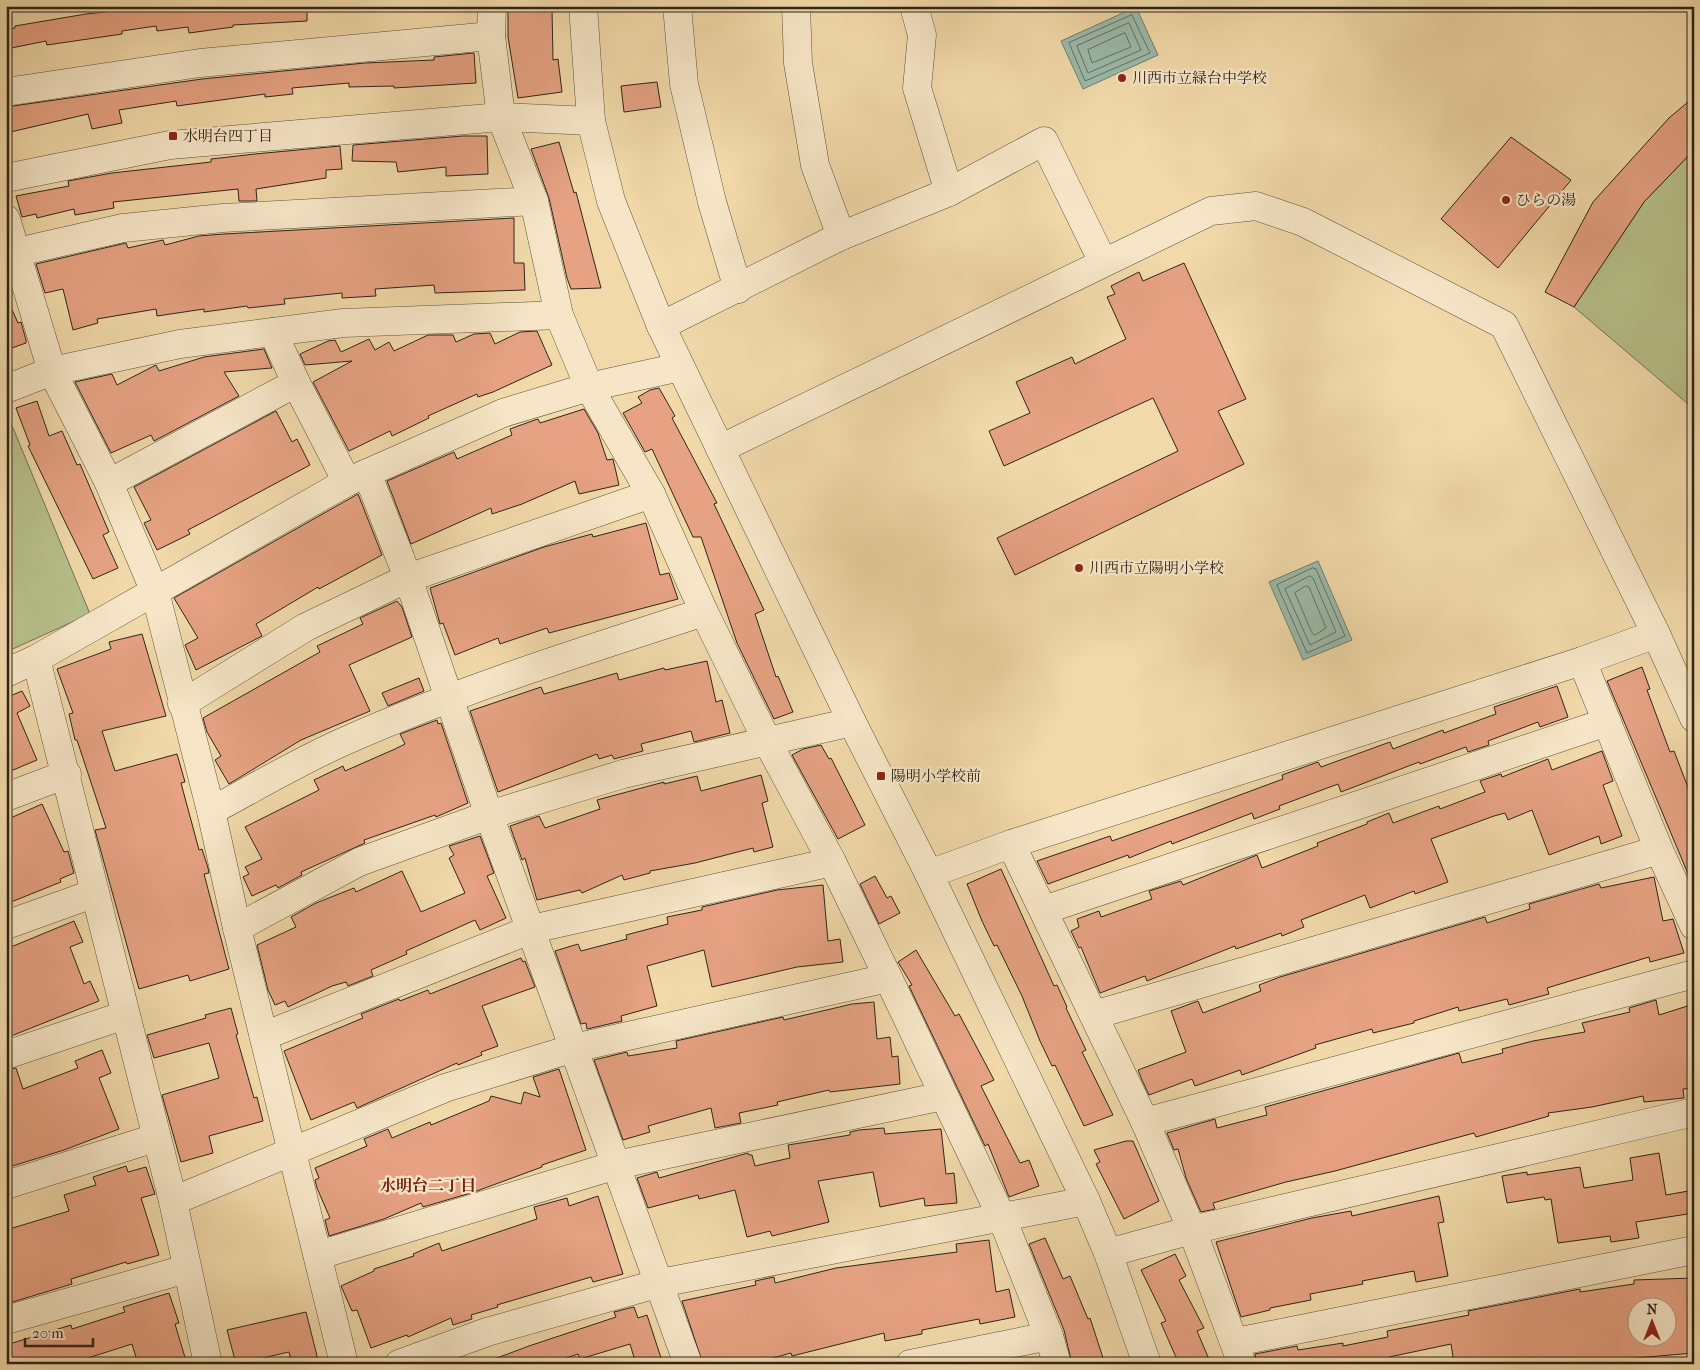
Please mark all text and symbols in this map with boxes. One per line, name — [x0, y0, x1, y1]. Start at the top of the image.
place label: 川西市立緑台中学校 — [1132, 69, 1267, 87]
marker: 川西市立緑台中学校 — [1116, 72, 1128, 84]
place label: 水明台四丁目 — [183, 127, 273, 145]
marker: 水明台四丁目 — [167, 130, 179, 142]
place label: ひらの湯 — [1516, 191, 1576, 209]
marker: ひらの湯 — [1500, 194, 1512, 206]
place label: 川西市立陽明小学校 — [1089, 559, 1224, 577]
marker: 川西市立陽明小学校 — [1073, 562, 1085, 574]
place label: 陽明小学校前 — [891, 767, 981, 785]
marker: 陽明小学校前 — [875, 770, 887, 782]
district label: 水明台二丁目 — [380, 1176, 476, 1195]
north arrow — [1628, 1298, 1678, 1348]
text: N — [1647, 1301, 1658, 1318]
scale bar — [25, 1315, 92, 1347]
text: 20 m — [32, 1324, 64, 1342]

